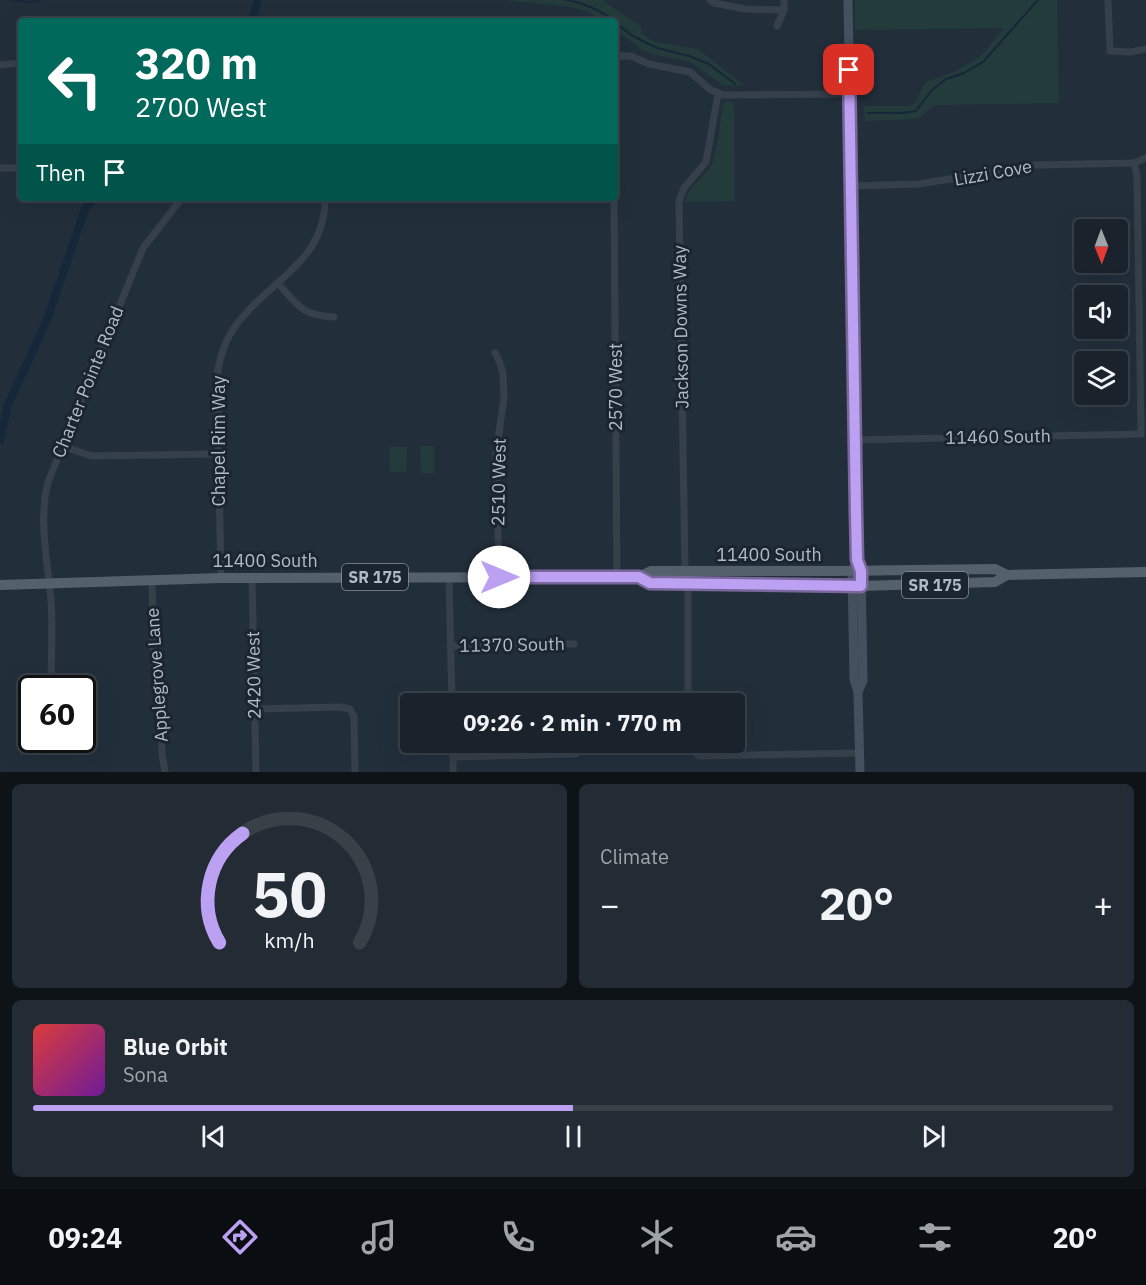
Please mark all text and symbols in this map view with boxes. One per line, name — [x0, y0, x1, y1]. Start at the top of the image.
text: 320 m — [135, 36, 258, 91]
icon: left — [36, 42, 114, 120]
pin — [823, 44, 874, 95]
icon: arrive — [832, 53, 865, 86]
text: 2700 West — [135, 89, 267, 124]
street label: Lizzi Cove — [952, 154, 1034, 191]
icon: arrive — [98, 156, 131, 189]
text: Then — [36, 158, 86, 187]
north arrow — [1074, 219, 1128, 273]
map controls — [1074, 219, 1128, 405]
street label: Jackson Downs Way — [668, 245, 693, 409]
button: sound — [1074, 285, 1128, 339]
street label: Charter Pointe Road — [47, 302, 129, 461]
street label: 2570 West — [604, 343, 627, 431]
button: layers — [1074, 351, 1128, 405]
street label: Chapel Rim Way — [207, 376, 230, 506]
street label: 11460 South — [945, 424, 1051, 449]
street label: 2510 West — [486, 438, 511, 526]
street label: 11400 South — [716, 543, 822, 566]
position arrow — [467, 545, 531, 609]
street label: 11400 South — [212, 549, 318, 572]
road number: SR 175 — [342, 564, 408, 590]
road number: SR 175 — [902, 572, 968, 598]
street label: Applegrove Lane — [140, 607, 173, 743]
street label: 2420 West — [241, 631, 266, 719]
street label: 11370 South — [459, 632, 565, 657]
speed limit sign: 60 — [18, 675, 96, 753]
text: 09:26 · 2 min · 770 m — [463, 708, 682, 737]
text: Climate — [600, 843, 669, 870]
text: 50 — [252, 853, 327, 934]
text: 20° — [819, 874, 894, 932]
text: − — [600, 883, 620, 926]
text: + — [1093, 883, 1113, 926]
text: km/h — [264, 926, 315, 954]
text: Blue Orbit — [123, 1032, 228, 1061]
text: Sona — [123, 1061, 168, 1088]
icon: previous — [197, 1120, 230, 1153]
icon: pause — [557, 1120, 590, 1153]
icon: next — [917, 1120, 950, 1153]
icon: directions — [219, 1216, 261, 1258]
icon: music — [358, 1216, 400, 1258]
icon: phone — [497, 1216, 539, 1258]
icon: climate — [636, 1216, 678, 1258]
icon: car — [775, 1216, 817, 1258]
icon: filters — [914, 1216, 956, 1258]
text: 09:24 — [48, 1220, 122, 1255]
text: 20° — [1052, 1220, 1097, 1255]

